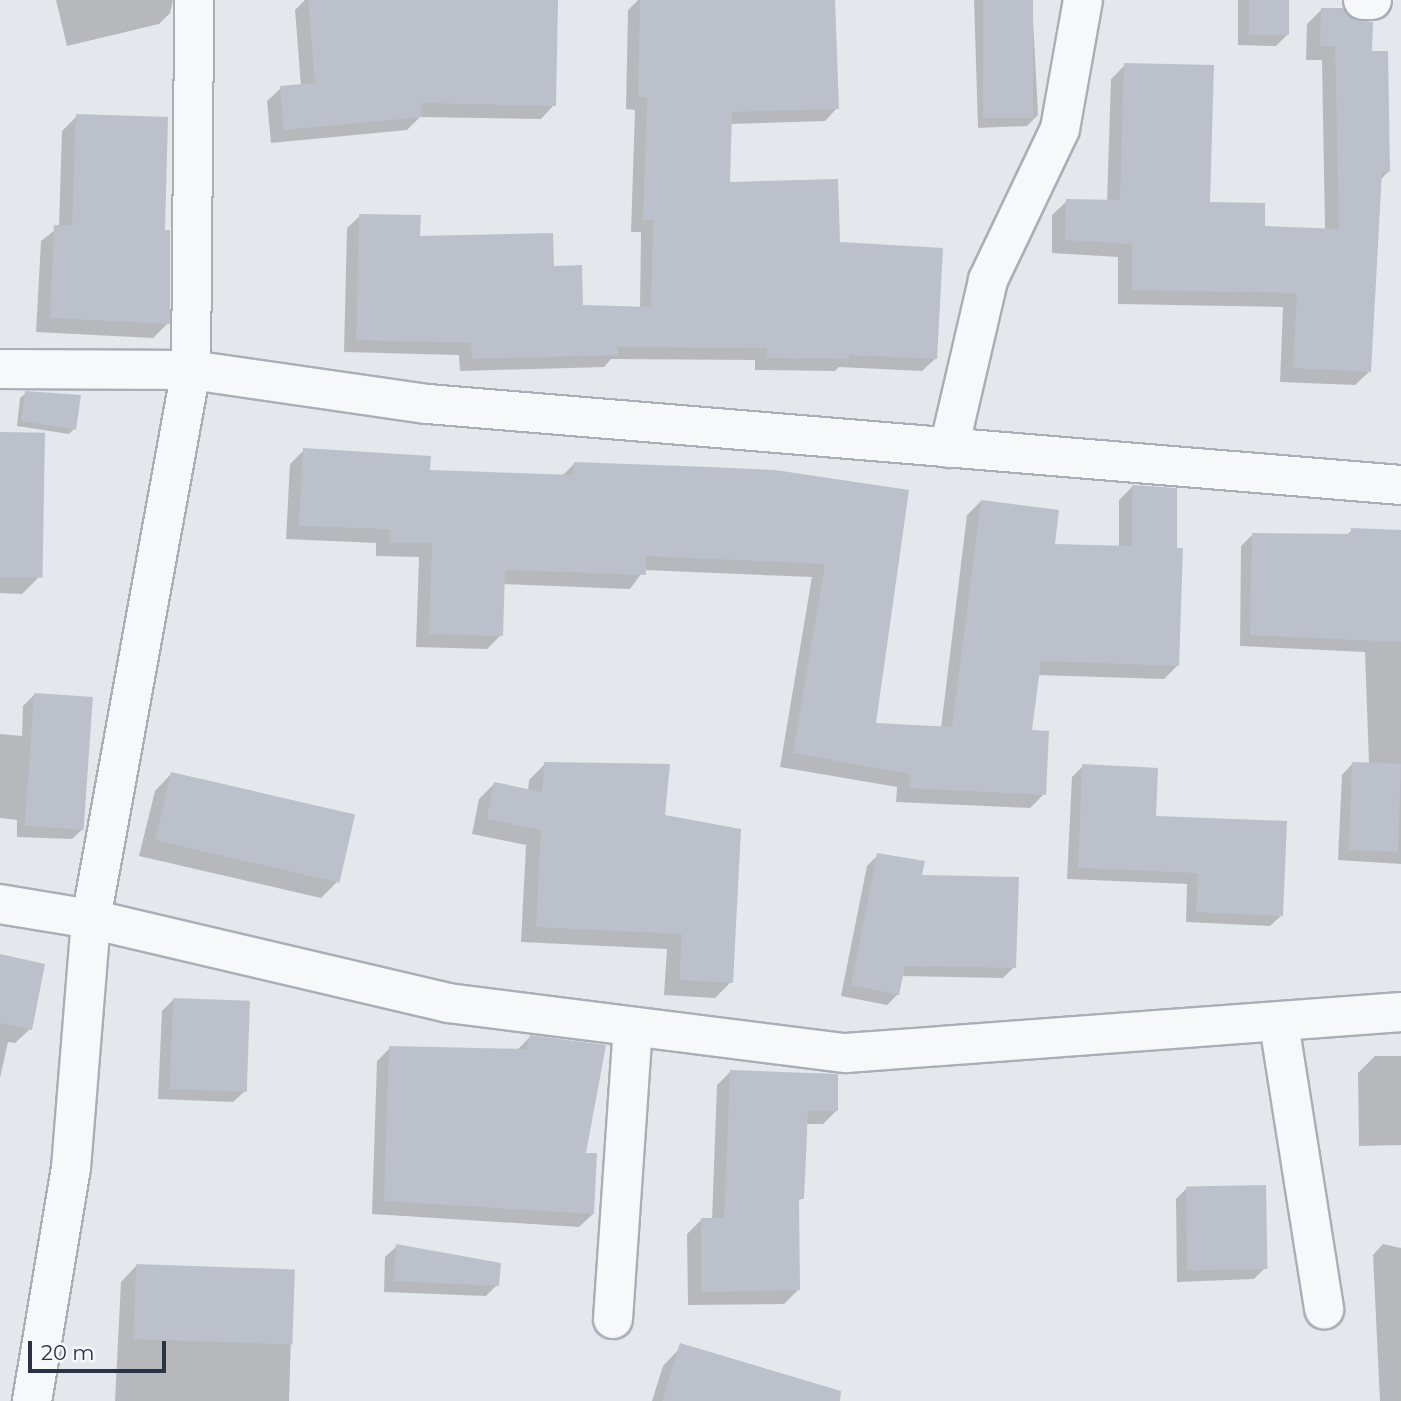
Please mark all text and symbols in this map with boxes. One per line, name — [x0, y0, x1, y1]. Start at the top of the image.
scale bar — [32, 1328, 170, 1372]
text: 20 m — [41, 1340, 95, 1365]

